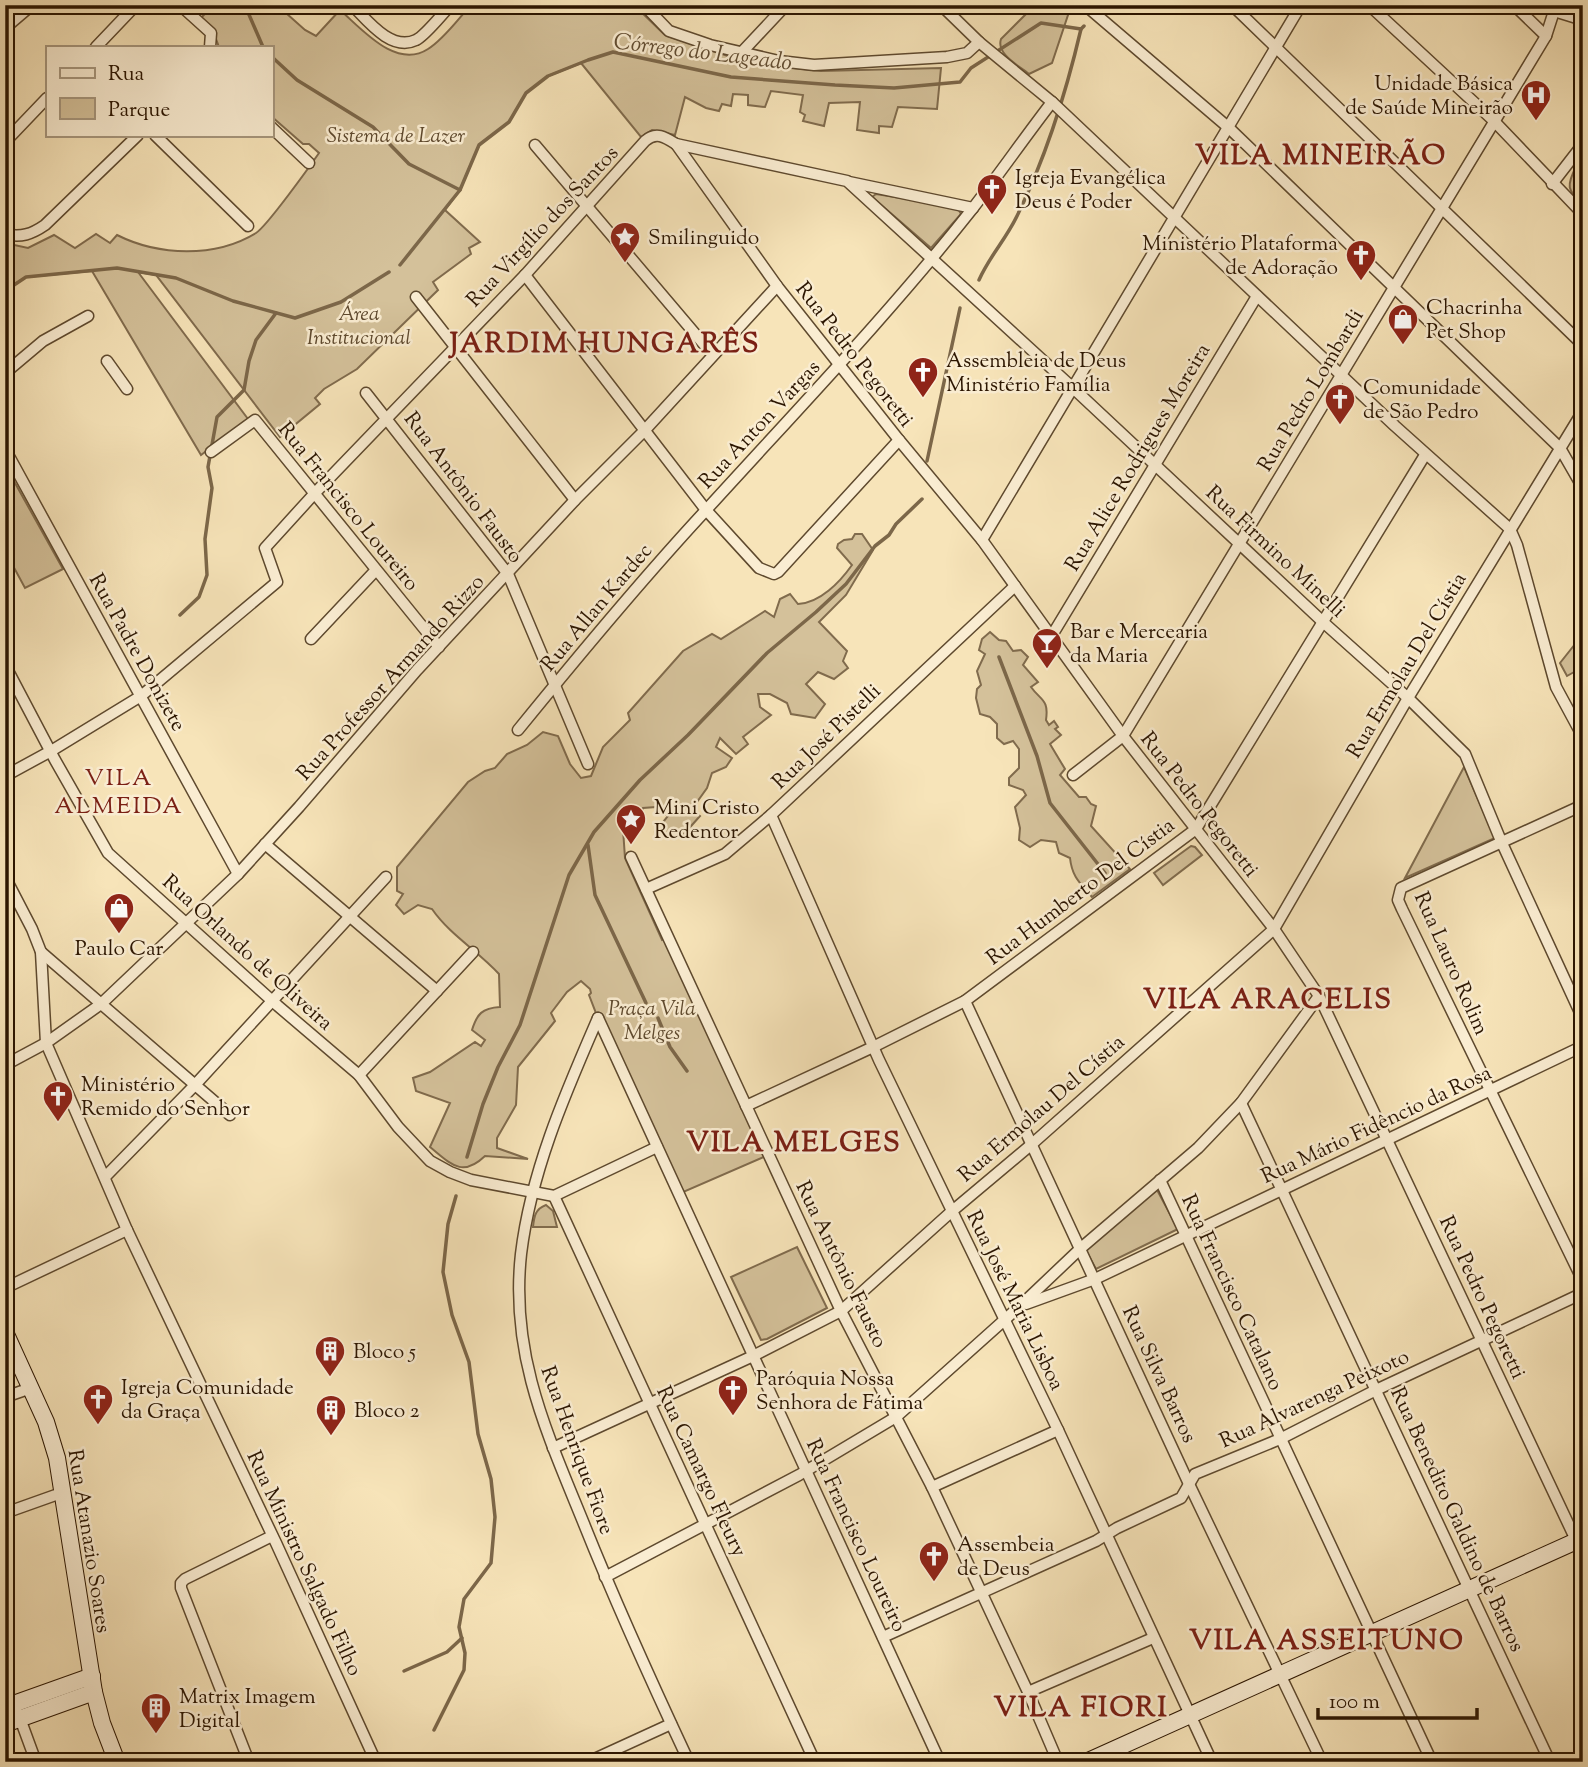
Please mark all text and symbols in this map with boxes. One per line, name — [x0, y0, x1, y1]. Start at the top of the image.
water label: Córrego do Lageado — [612, 26, 794, 81]
legend — [46, 46, 273, 136]
text: Rua — [108, 60, 145, 90]
place label: Unidade Básica de Saúde Mineirão — [1345, 70, 1513, 124]
hospital icon: Unidade Básica de Saúde Mineirão — [1519, 78, 1553, 122]
text: Parque — [108, 96, 170, 126]
park label: Sistema de Lazer — [327, 122, 466, 152]
district label: VILA MINEIRÃO — [1195, 137, 1447, 177]
street label: Rua Virgílio dos Santos — [460, 140, 626, 315]
place label: Igreja Evangélica Deus é Poder — [1015, 164, 1166, 218]
church icon: Igreja Evangélica Deus é Poder — [975, 172, 1009, 216]
place icon: Smilinguido — [608, 220, 642, 264]
place label: Smilinguido — [648, 224, 759, 254]
place label: Ministério Plataforma de Adoração — [1142, 230, 1338, 284]
church icon: Ministério Plataforma de Adoração — [1344, 238, 1378, 282]
street label: Rua Pedro Pegoretti — [787, 276, 920, 434]
place label: Chacrinha Pet Shop — [1426, 294, 1523, 348]
park label: Área Institucional — [307, 300, 411, 354]
shop icon: Chacrinha Pet Shop — [1386, 302, 1420, 346]
street label: Rua Pedro Lombardi — [1251, 304, 1372, 478]
district label: JARDIM HUNGARÊS — [448, 325, 760, 365]
street label: Rua Alice Rodrigues Moreira — [1059, 338, 1219, 578]
place label: Assembleia de Deus Ministério Família — [946, 347, 1126, 401]
street label: Rua Anton Vargas — [693, 354, 828, 497]
church icon: Assembleia de Deus Ministério Família — [906, 355, 940, 399]
place label: Comunidade de São Pedro — [1363, 374, 1481, 428]
church icon: Comunidade de São Pedro — [1323, 382, 1357, 426]
street label: Rua Antônio Fausto — [395, 406, 529, 570]
street label: Rua Francisco Loureiro — [270, 416, 425, 598]
street label: Rua Firmino Minelli — [1198, 479, 1351, 626]
street label: Rua Allan Kardec — [535, 538, 660, 679]
street label: Rua Ermolau Del Cístia — [1340, 567, 1475, 765]
street label: Rua Padre Donizete — [80, 568, 192, 737]
street label: Rua Professor Armando Rizzo — [291, 569, 492, 788]
place label: Bar e Mercearia da Maria — [1070, 618, 1208, 672]
bar icon: Bar e Mercearia da Maria — [1030, 626, 1064, 670]
street label: Rua José Pistelli — [766, 678, 889, 797]
street label: Rua Pedro Pegoretti — [1132, 726, 1265, 884]
district label: VILA ALMEIDA — [54, 762, 184, 824]
place label: Mini Cristo Redentor — [654, 794, 760, 848]
place icon: Mini Cristo Redentor — [614, 802, 648, 846]
street label: Rua Humberto Del Cístia — [981, 811, 1182, 974]
street label: Rua Orlando de Oliveira — [155, 868, 339, 1039]
street label: Rua Lauro Rolim — [1405, 887, 1495, 1040]
shop icon: Paulo Car — [102, 891, 136, 935]
place label: Paulo Car — [75, 935, 163, 965]
district label: VILA ARACELIS — [1143, 981, 1393, 1021]
park label: Praça Vila Melges — [608, 995, 696, 1049]
street label: Rua Ermolau Del Cístia — [952, 1028, 1132, 1190]
street label: Rua Mário Fidêncio da Rosa — [1257, 1059, 1497, 1192]
place label: Ministério Remido do Senhor — [81, 1071, 250, 1125]
church icon: Ministério Remido do Senhor — [41, 1079, 75, 1123]
district label: VILA MELGES — [686, 1124, 902, 1164]
street label: Rua Antônio Fausto — [787, 1176, 894, 1354]
street label: Rua Francisco Catalano — [1173, 1190, 1290, 1396]
street label: Rua José Maria Lisboa — [958, 1206, 1071, 1396]
street label: Rua Pedro Pegoretti — [1430, 1211, 1532, 1385]
street label: Rua Silva Barros — [1113, 1301, 1203, 1448]
building icon: Bloco 5 — [313, 1334, 347, 1378]
place label: Bloco 5 — [353, 1338, 416, 1368]
street label: Rua Alvarenga Peixoto — [1215, 1343, 1415, 1457]
street label: Rua Henrique Fiore — [532, 1362, 621, 1539]
place label: Paróquia Nossa Senhora de Fátima — [756, 1365, 924, 1419]
church icon: Paróquia Nossa Senhora de Fátima — [716, 1373, 750, 1417]
place label: Igreja Comunidade da Graça — [121, 1374, 294, 1428]
church icon: Igreja Comunidade da Graça — [81, 1382, 115, 1426]
street label: Rua Camargo Fleury — [647, 1382, 753, 1563]
street label: Rua Benedito Galdino de Barros — [1382, 1382, 1531, 1657]
building icon: Bloco 2 — [314, 1393, 348, 1437]
place label: Bloco 2 — [354, 1397, 420, 1427]
street label: Rua Francisco Loureiro — [797, 1434, 913, 1637]
street label: Rua Ministro Salgado Filho — [238, 1446, 369, 1681]
street label: Rua Atanazio Soares — [59, 1447, 117, 1635]
place label: Assembeia de Deus — [957, 1531, 1055, 1585]
church icon: Assembeia de Deus — [917, 1539, 951, 1583]
district label: VILA ASSEITUNO — [1189, 1622, 1465, 1662]
scale bar — [1318, 1676, 1478, 1720]
place label: Matrix Imagem Digital — [179, 1683, 316, 1737]
text: 100 m — [1329, 1688, 1380, 1718]
district label: VILA FIORI — [993, 1689, 1169, 1729]
building icon: Matrix Imagem Digital — [139, 1691, 173, 1735]

